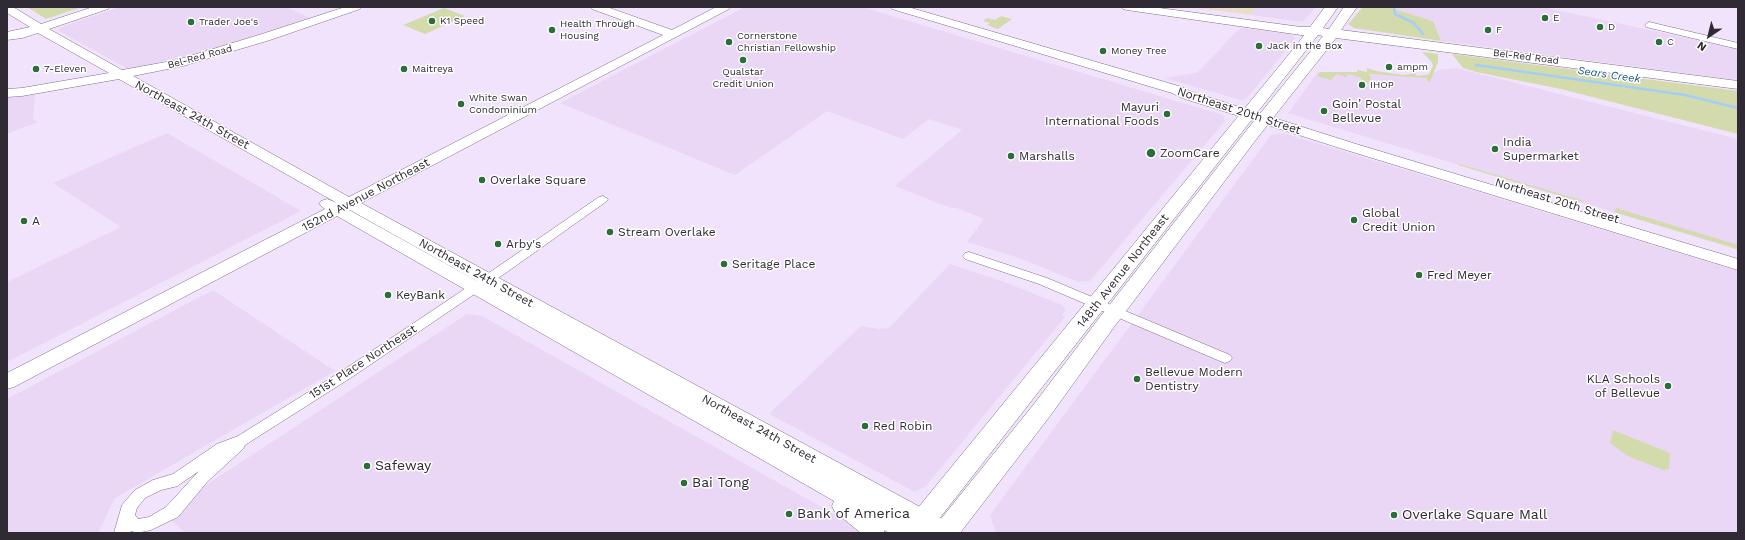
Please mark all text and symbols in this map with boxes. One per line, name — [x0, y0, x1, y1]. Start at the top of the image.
place label: E — [1553, 12, 1559, 24]
marker: E — [1540, 13, 1550, 23]
place label: K1 Speed — [440, 15, 484, 27]
place label: Trader Joe's — [199, 16, 258, 28]
marker: K1 Speed — [427, 16, 437, 26]
north arrow — [1689, 16, 1729, 56]
marker: Trader Joe's — [186, 17, 196, 27]
place label: Health Through Housing — [560, 18, 635, 42]
place label: D — [1608, 21, 1615, 33]
marker: D — [1595, 22, 1605, 32]
place label: F — [1496, 24, 1502, 36]
marker: Health Through Housing — [547, 25, 557, 35]
marker: F — [1483, 25, 1493, 35]
place label: Cornerstone Christian Fellowship — [737, 30, 836, 54]
place label: C — [1667, 36, 1674, 48]
marker: Cornerstone Christian Fellowship — [724, 37, 734, 47]
marker: C — [1654, 37, 1664, 47]
text: N — [1695, 39, 1709, 54]
place label: Jack in the Box — [1267, 40, 1342, 52]
marker: Jack in the Box — [1254, 41, 1264, 51]
street label: Bel-Red Road — [166, 43, 234, 71]
place label: Money Tree — [1111, 45, 1167, 57]
marker: Money Tree — [1098, 46, 1108, 56]
street label: Bel-Red Road — [1492, 47, 1560, 67]
marker: Qualstar Credit Union — [738, 55, 748, 65]
place label: ampm — [1397, 61, 1428, 73]
marker: ampm — [1384, 62, 1394, 72]
place label: 7-Eleven — [44, 63, 86, 75]
place label: Maitreya — [412, 63, 453, 75]
marker: 7-Eleven — [31, 64, 41, 74]
marker: Maitreya — [399, 64, 409, 74]
water label: Sears Creek — [1577, 64, 1641, 86]
place label: Qualstar Credit Union — [712, 66, 774, 90]
street label: Northeast 24th Street — [132, 78, 252, 152]
place label: IHOP — [1370, 79, 1394, 91]
marker: IHOP — [1357, 80, 1367, 90]
street label: Northeast 20th Street — [1175, 84, 1303, 138]
place label: White Swan Condominium — [469, 92, 537, 116]
place label: Goin’ Postal Bellevue — [1332, 97, 1401, 125]
marker: White Swan Condominium — [456, 99, 466, 109]
place label: Mayuri International Foods — [1045, 100, 1159, 128]
marker: Goin’ Postal Bellevue — [1319, 106, 1329, 116]
marker: Mayuri International Foods — [1162, 109, 1172, 119]
place label: India Supermarket — [1503, 135, 1579, 163]
marker: India Supermarket — [1490, 144, 1500, 154]
place label: ZoomCare — [1160, 146, 1220, 160]
marker: ZoomCare — [1145, 147, 1157, 159]
place label: Marshalls — [1019, 149, 1075, 163]
marker: Marshalls — [1006, 151, 1016, 161]
street label: 152nd Avenue Northeast — [300, 155, 432, 235]
place label: Overlake Square — [490, 173, 586, 187]
marker: Overlake Square — [477, 175, 487, 185]
street label: Northeast 20th Street — [1493, 175, 1621, 227]
place label: Global Credit Union — [1362, 206, 1435, 234]
street label: 148th Avenue Northeast — [1074, 211, 1172, 331]
place label: A — [32, 214, 40, 228]
marker: Global Credit Union — [1349, 215, 1359, 225]
marker: A — [19, 216, 29, 226]
place label: Stream Overlake — [618, 225, 716, 239]
marker: Stream Overlake — [605, 227, 615, 237]
street label: Northeast 24th Street — [416, 236, 536, 310]
place label: Arby's — [506, 237, 541, 251]
marker: Arby's — [493, 239, 503, 249]
place label: Seritage Place — [732, 257, 815, 271]
marker: Seritage Place — [719, 259, 729, 269]
place label: Fred Meyer — [1427, 268, 1492, 282]
marker: Fred Meyer — [1414, 270, 1424, 280]
place label: KeyBank — [396, 288, 445, 302]
marker: KeyBank — [383, 290, 393, 300]
street label: 151st Place Northeast — [307, 322, 419, 402]
place label: Bellevue Modern Dentistry — [1145, 365, 1243, 393]
place label: KLA Schools of Bellevue — [1587, 372, 1660, 400]
marker: Bellevue Modern Dentistry — [1132, 374, 1142, 384]
marker: KLA Schools of Bellevue — [1663, 381, 1673, 391]
street label: Northeast 24th Street — [699, 392, 819, 466]
place label: Red Robin — [873, 419, 932, 433]
marker: Red Robin — [860, 421, 870, 431]
place label: Safeway — [375, 458, 431, 474]
marker: Safeway — [362, 461, 372, 471]
place label: Bai Tong — [692, 475, 749, 491]
marker: Bai Tong — [679, 478, 689, 488]
place label: Bank of America — [797, 506, 910, 522]
place label: Overlake Square Mall — [1402, 507, 1547, 523]
marker: Bank of America — [784, 509, 794, 519]
marker: Overlake Square Mall — [1389, 510, 1399, 520]

